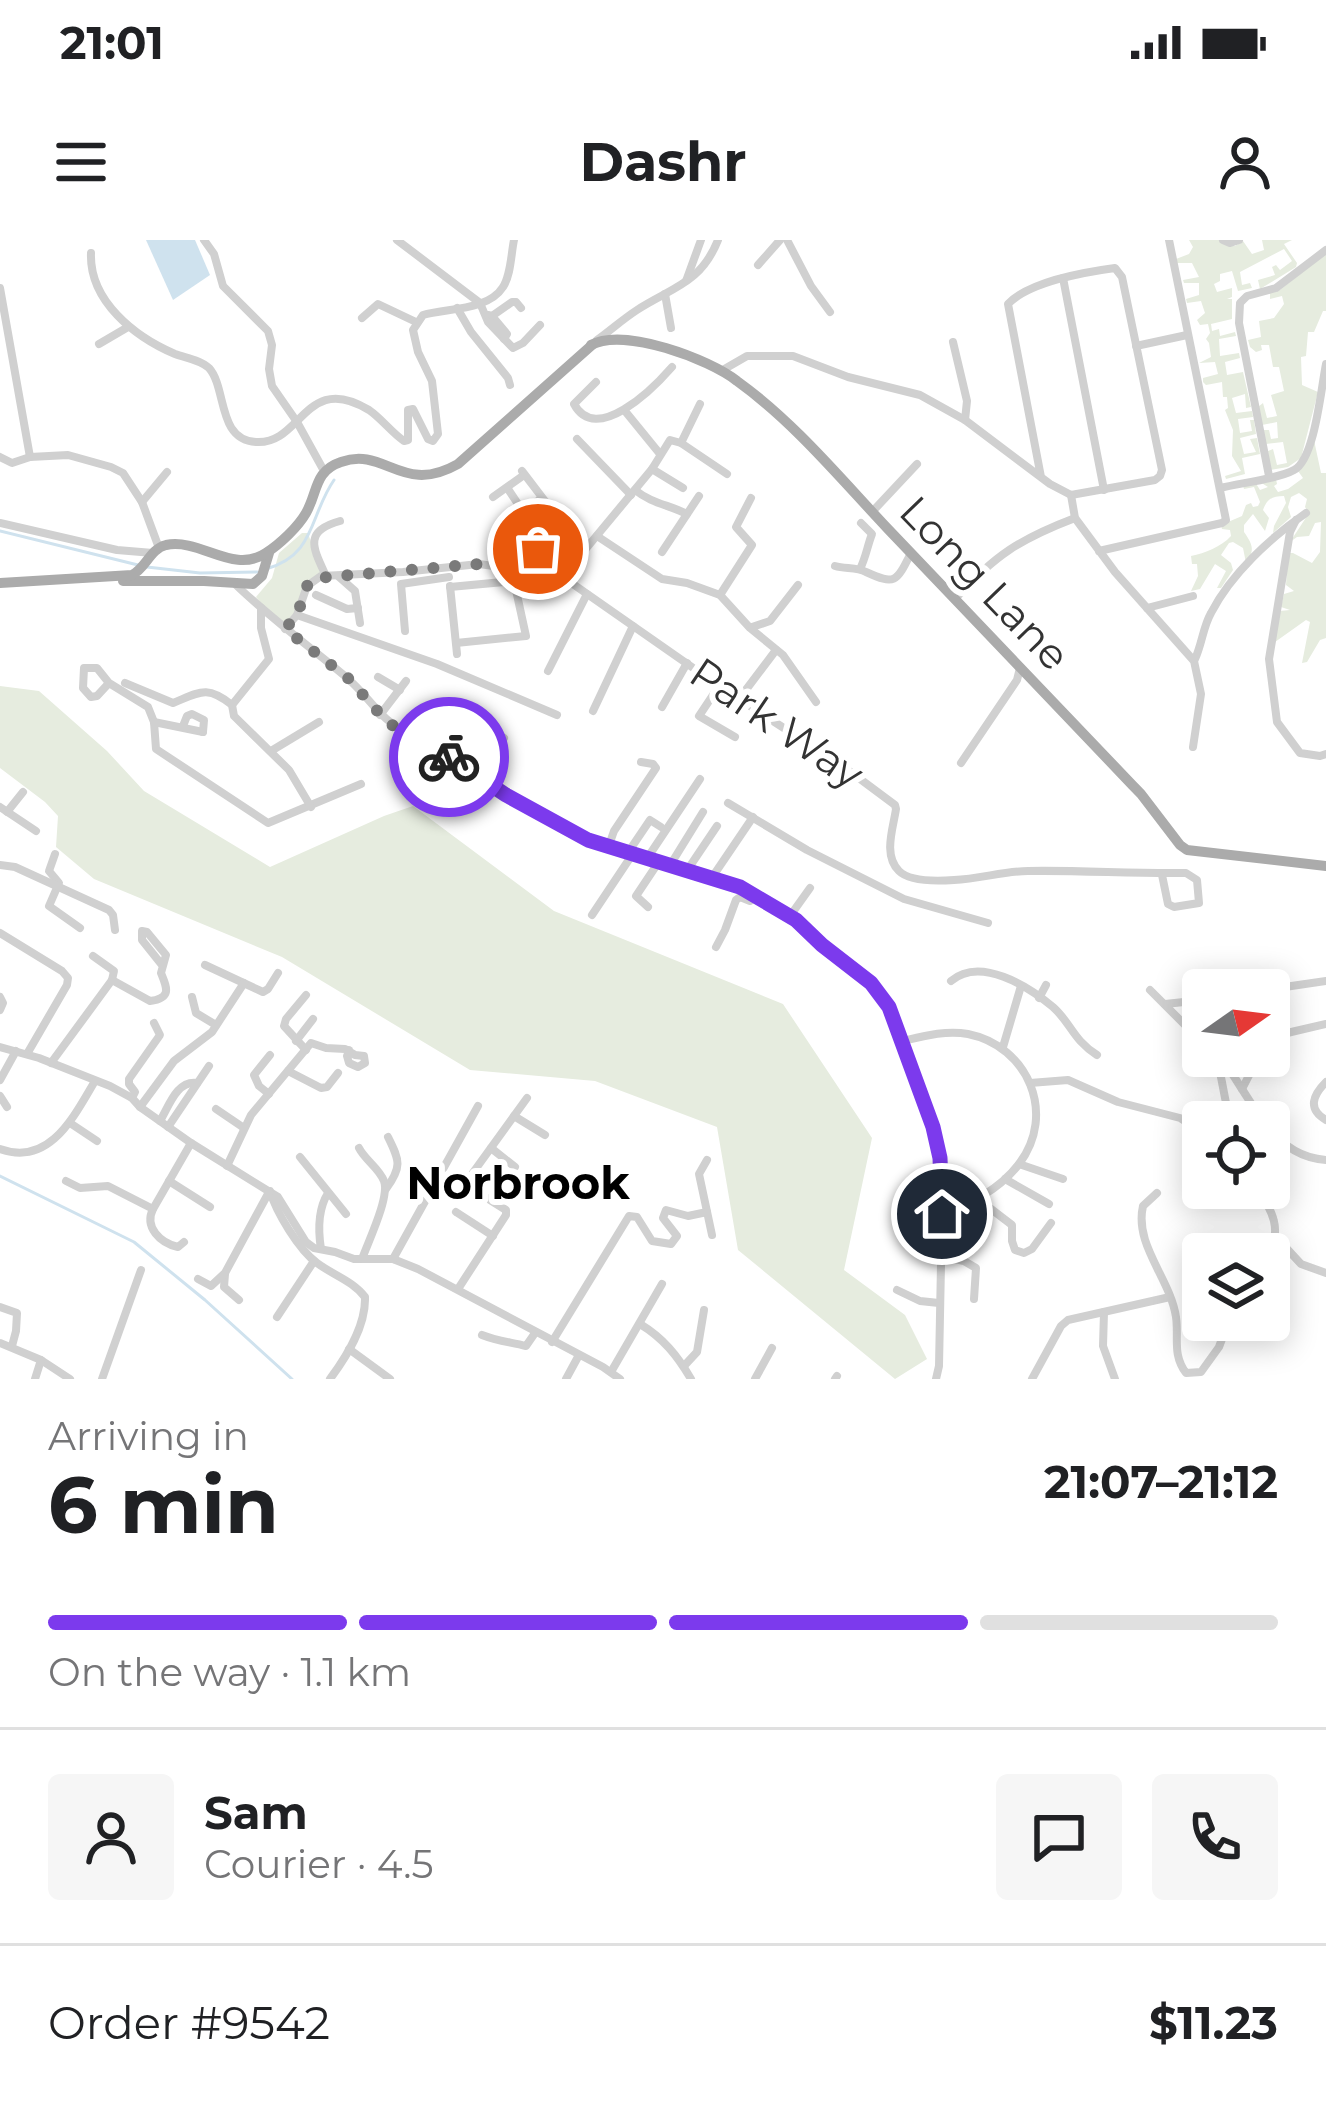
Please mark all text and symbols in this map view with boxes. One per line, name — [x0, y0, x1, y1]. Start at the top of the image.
text: 21:01 — [60, 15, 164, 70]
icon: menu — [48, 129, 114, 195]
text: Dashr — [579, 129, 747, 195]
icon: person — [1212, 129, 1278, 195]
street label: Long Lane — [889, 485, 1081, 681]
pin — [487, 498, 589, 600]
icon: bag — [505, 516, 571, 582]
street label: Park Way — [680, 646, 874, 800]
courier — [389, 697, 509, 817]
icon: bike — [416, 724, 482, 790]
north arrow — [1182, 969, 1290, 1077]
map controls — [1182, 969, 1290, 1341]
button: locate — [1182, 1101, 1290, 1209]
district label: Norbrook — [406, 1155, 630, 1210]
pin — [891, 1163, 993, 1265]
icon: home — [909, 1181, 975, 1247]
button: layers — [1182, 1233, 1290, 1341]
text: Arriving in — [48, 1412, 249, 1460]
text: 21:07–21:12 — [1044, 1454, 1278, 1509]
text: 6 min — [48, 1457, 279, 1553]
text: On the way · 1.1 km — [48, 1648, 411, 1696]
button: person — [48, 1774, 174, 1900]
button: chat — [996, 1774, 1122, 1900]
button: phone — [1152, 1774, 1278, 1900]
text: Sam — [204, 1785, 308, 1840]
text: Courier · 4.5 — [204, 1840, 434, 1888]
text: Order #9542 — [48, 1995, 330, 2050]
text: $11.23 — [1149, 1995, 1278, 2050]

